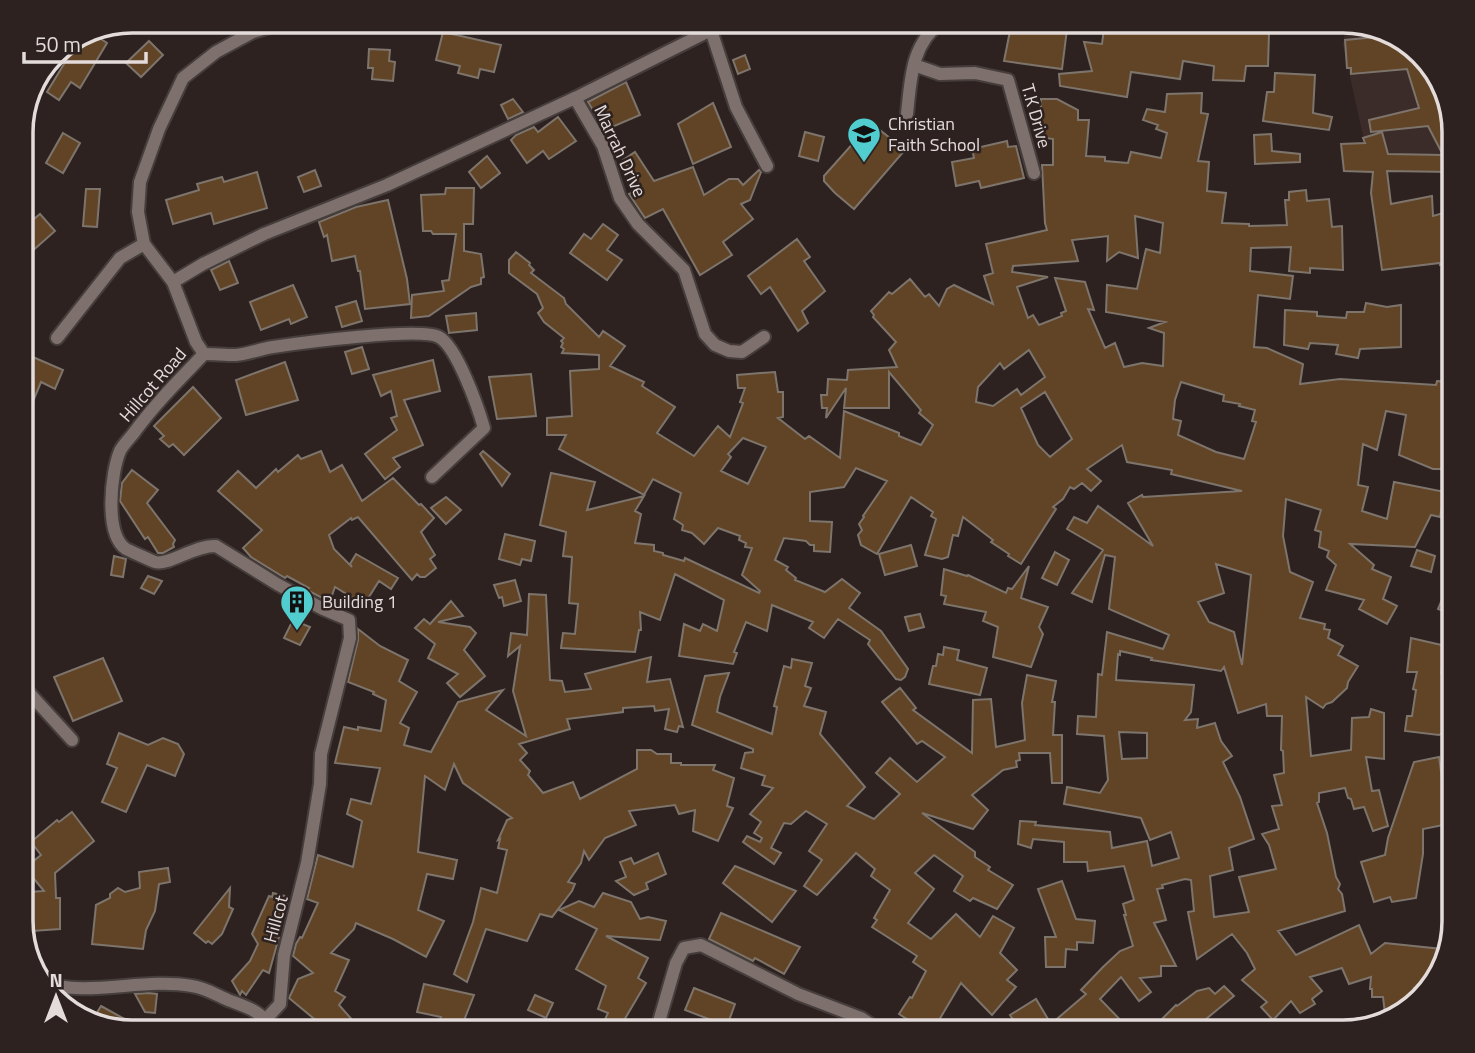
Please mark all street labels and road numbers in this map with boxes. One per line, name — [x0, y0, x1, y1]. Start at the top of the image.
street label: T.K Drive — [1014, 81, 1059, 151]
street label: Marrah Drive — [587, 100, 654, 201]
street label: Hillcot Road — [113, 342, 193, 428]
street label: Hillcot — [256, 892, 295, 946]

